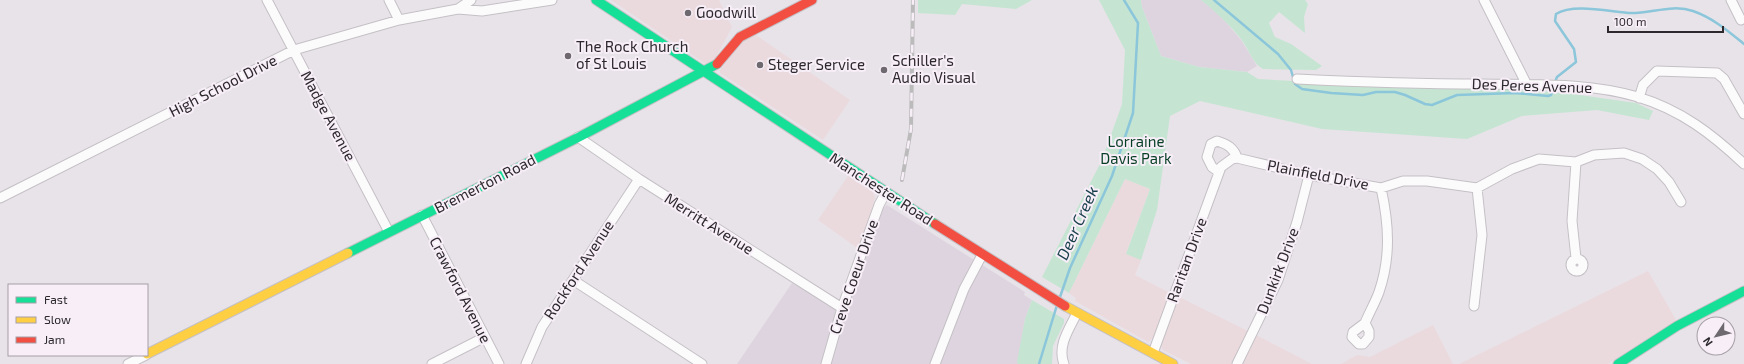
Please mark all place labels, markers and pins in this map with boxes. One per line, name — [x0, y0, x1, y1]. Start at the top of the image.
place label: Goodwill — [696, 3, 757, 21]
marker: Goodwill — [683, 8, 693, 18]
place label: The Rock Church of St Louis — [576, 37, 688, 72]
marker: The Rock Church of St Louis — [563, 51, 573, 61]
place label: Schiller's Audio Visual — [892, 51, 976, 86]
place label: Steger Service — [768, 55, 865, 73]
marker: Steger Service — [755, 60, 765, 70]
marker: Schiller's Audio Visual — [879, 65, 889, 75]

